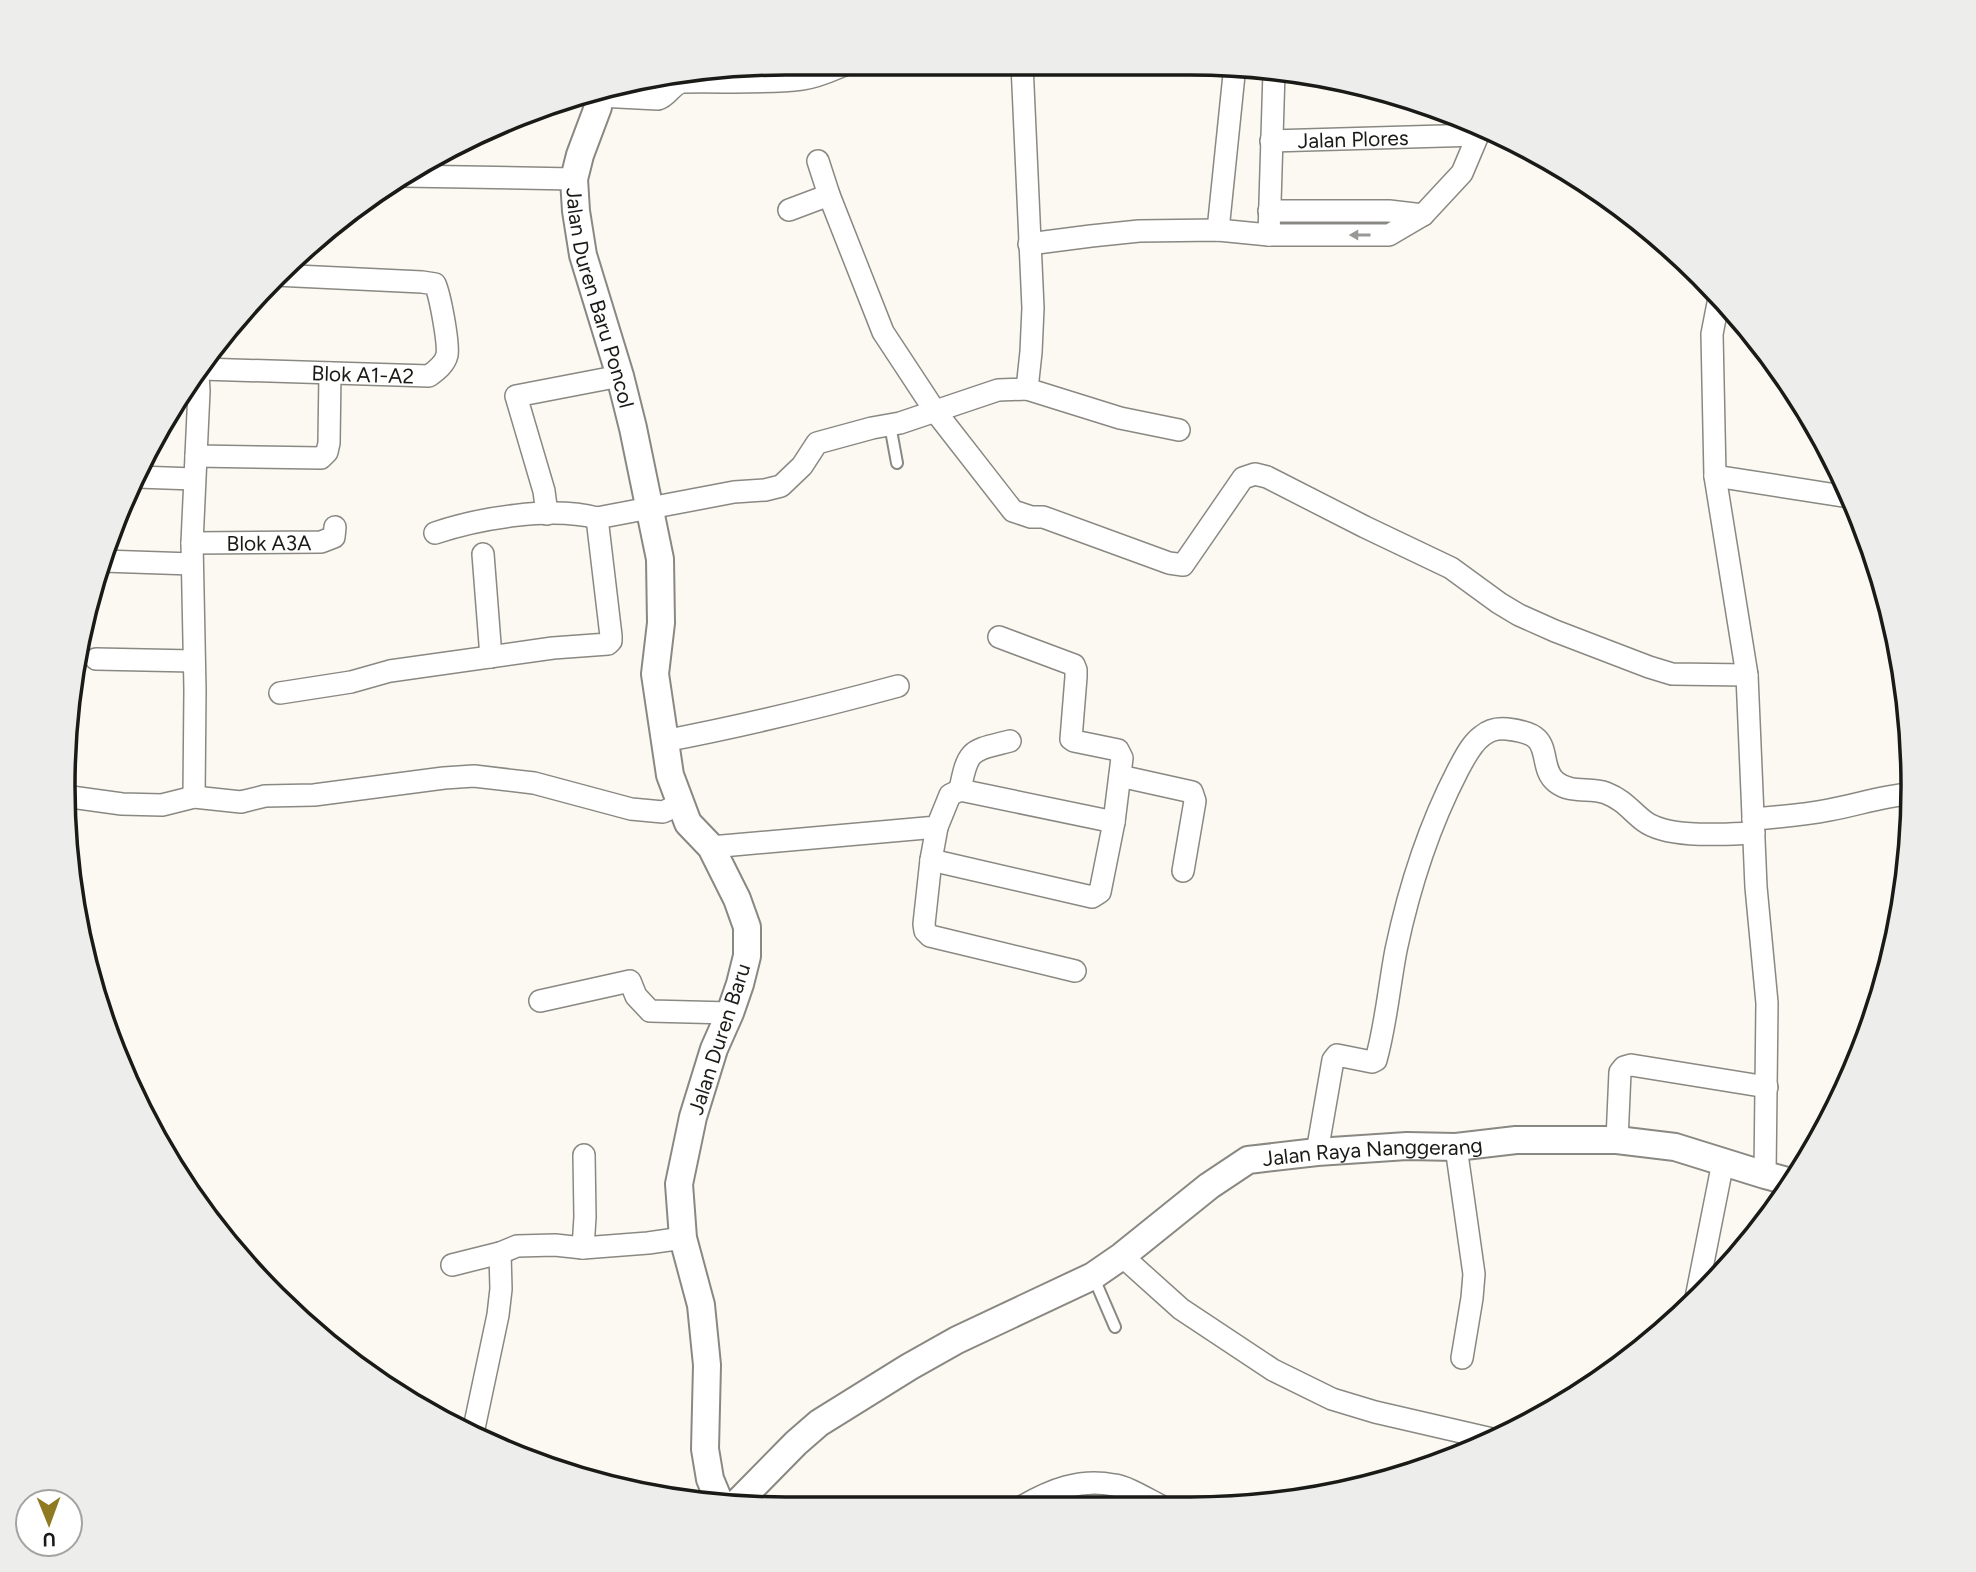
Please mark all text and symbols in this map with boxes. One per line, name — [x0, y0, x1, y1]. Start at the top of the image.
street label: Jalan Plores — [1297, 125, 1409, 153]
street label: Jalan Duren Baru Poncol — [562, 187, 640, 410]
one-way arrow — [1349, 229, 1371, 241]
street label: Blok A1-A2 — [311, 360, 415, 388]
street label: Blok A3A — [226, 530, 312, 555]
street label: Jalan Duren Baru — [683, 960, 755, 1118]
street label: Jalan Raya Nanggerang — [1261, 1132, 1484, 1171]
north arrow — [14, 1488, 84, 1558]
text: U — [42, 1528, 56, 1551]

